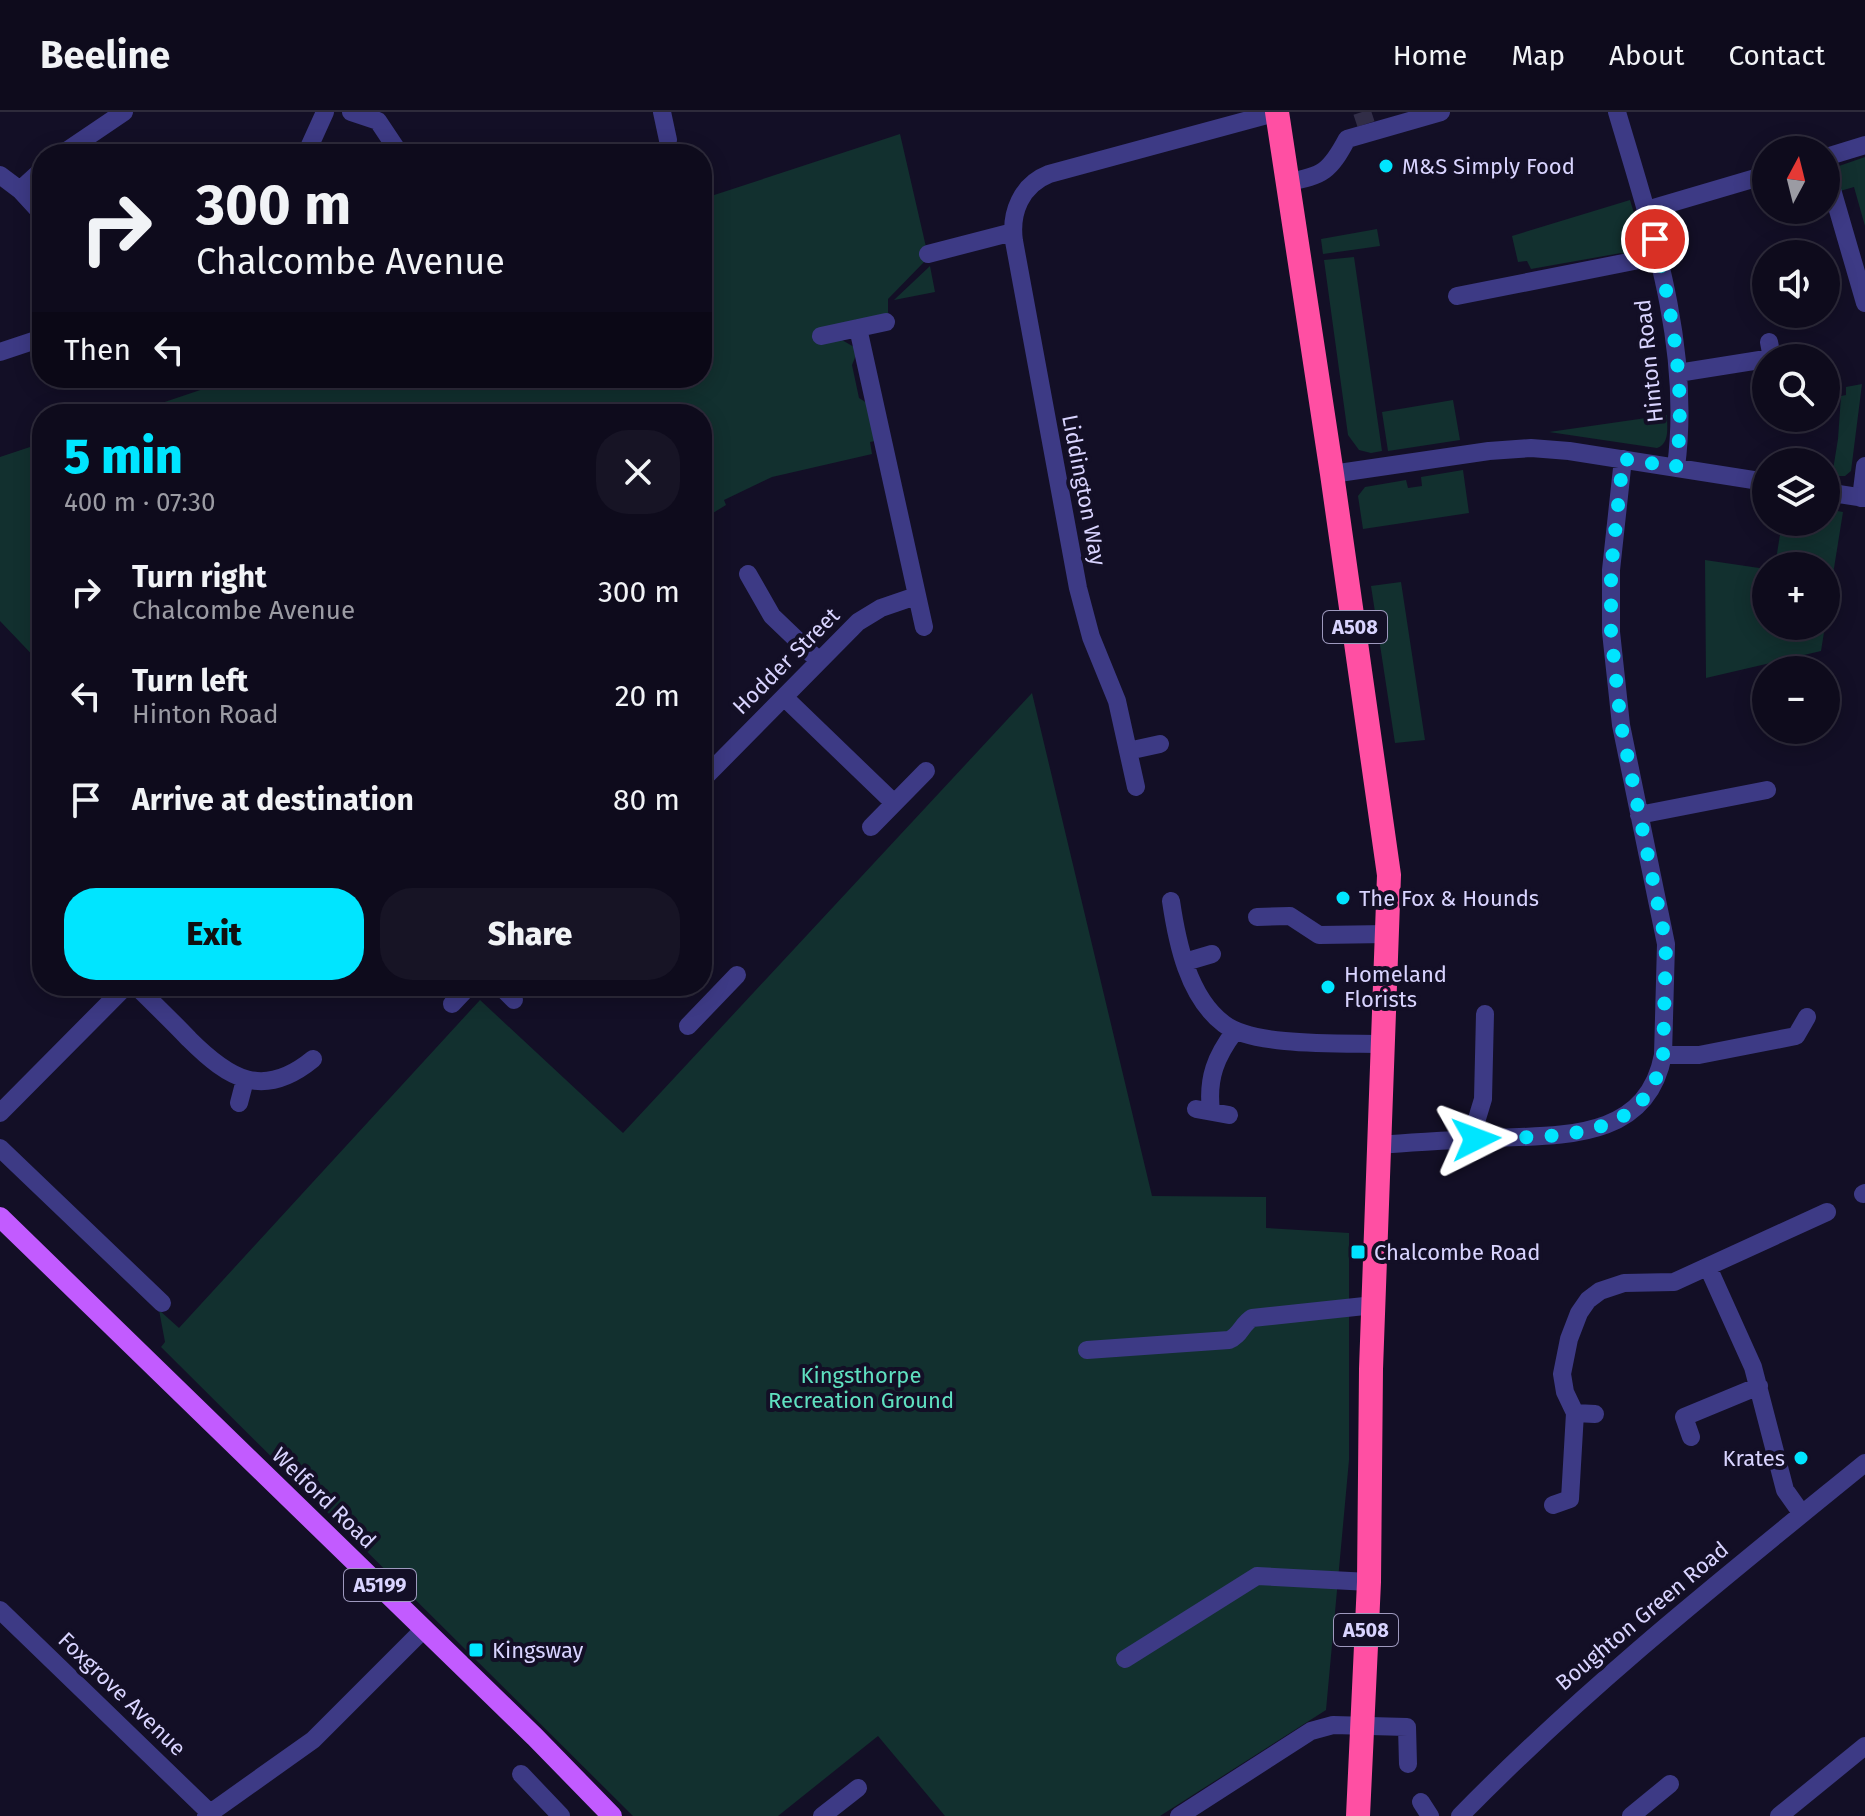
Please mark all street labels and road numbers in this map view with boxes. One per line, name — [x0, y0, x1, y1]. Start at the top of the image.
street label: Hinton Road — [1629, 298, 1669, 424]
street label: Liddington Way — [1056, 412, 1112, 568]
street label: Hodder Street — [727, 602, 845, 720]
road number: A508 — [1323, 611, 1387, 643]
street label: Welford Road — [266, 1442, 382, 1554]
street label: Boughton Green Road — [1550, 1536, 1734, 1696]
road number: A5199 — [344, 1569, 416, 1601]
road number: A508 — [1334, 1614, 1398, 1646]
street label: Foxgrove Avenue — [53, 1626, 191, 1762]

